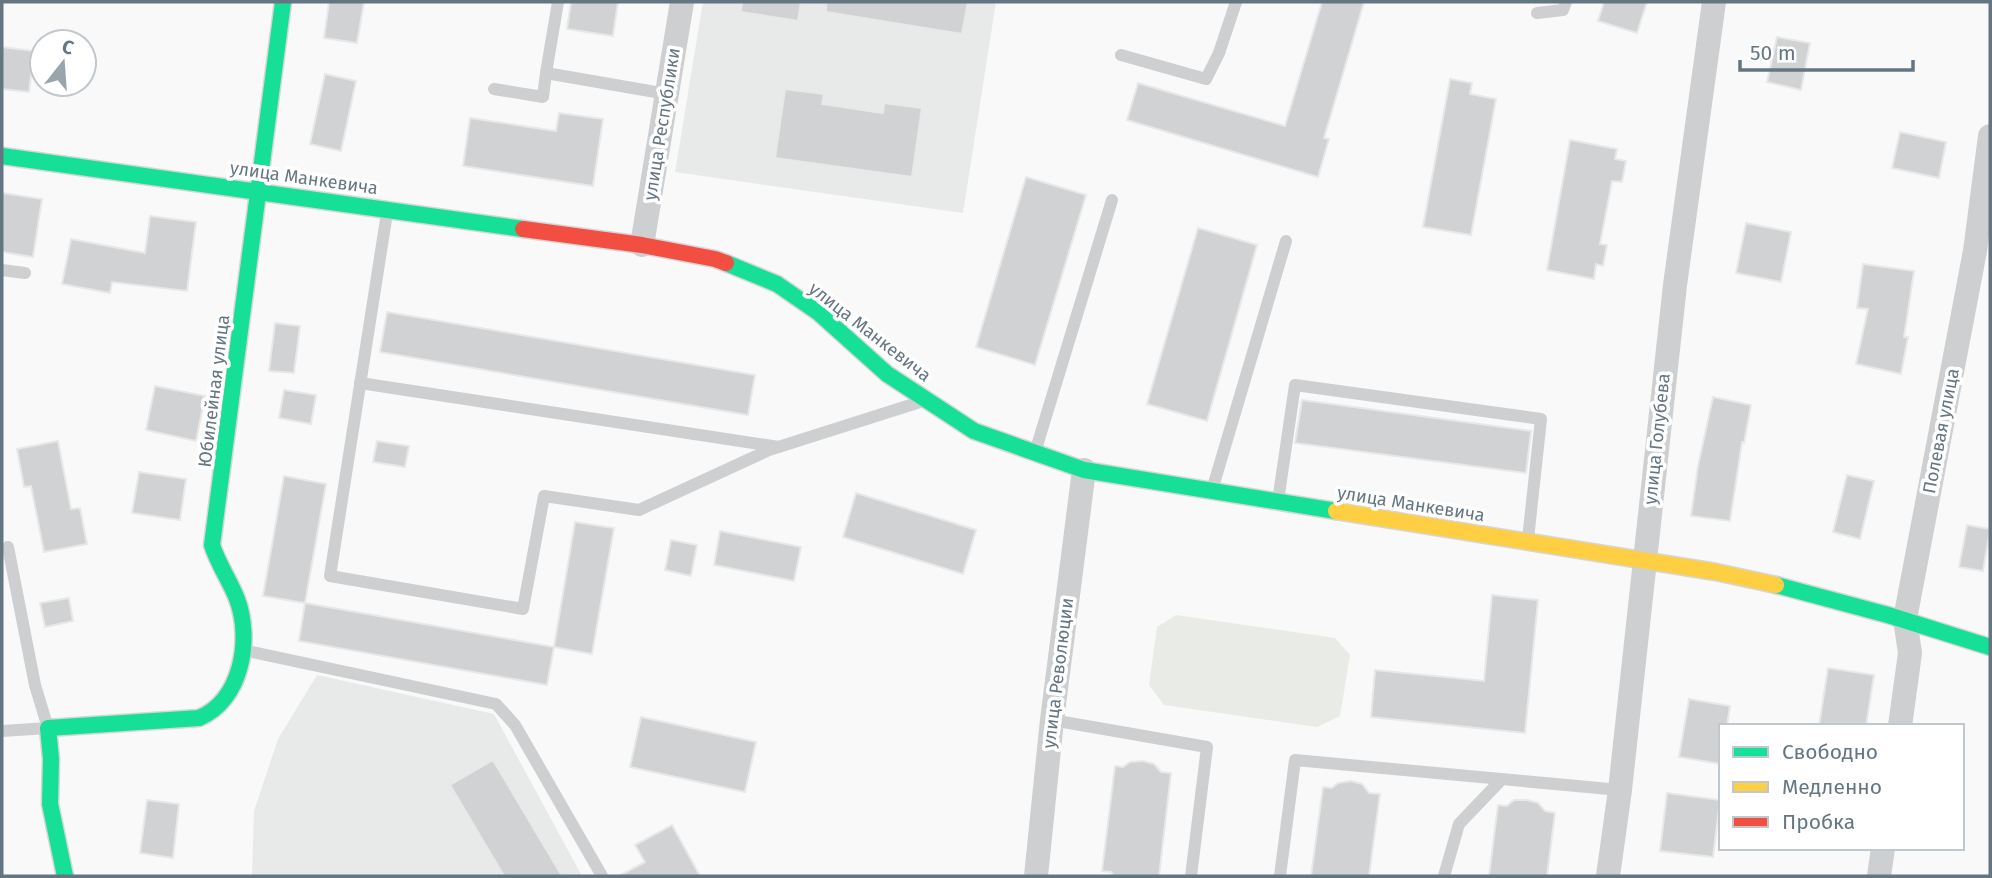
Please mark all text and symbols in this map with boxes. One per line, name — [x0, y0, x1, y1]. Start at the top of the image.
north arrow — [28, 28, 98, 98]
scale bar — [1740, 28, 1913, 72]
text: С — [59, 35, 76, 60]
text: 50 m — [1750, 40, 1796, 66]
street label: улица Республики — [639, 46, 685, 202]
street label: улица Манкевича — [229, 157, 379, 199]
street label: улица Манкевича — [804, 277, 936, 387]
street label: Юбилейная улица — [194, 313, 234, 469]
street label: Полевая улица — [1918, 366, 1964, 496]
street label: улица Голубева — [1639, 372, 1675, 506]
street label: улица Манкевича — [1336, 481, 1486, 527]
street label: улица Революции — [1038, 596, 1078, 750]
legend — [1719, 724, 1964, 850]
text: Свободно — [1782, 739, 1878, 765]
text: Медленно — [1782, 774, 1882, 800]
text: Пробка — [1782, 809, 1855, 835]

